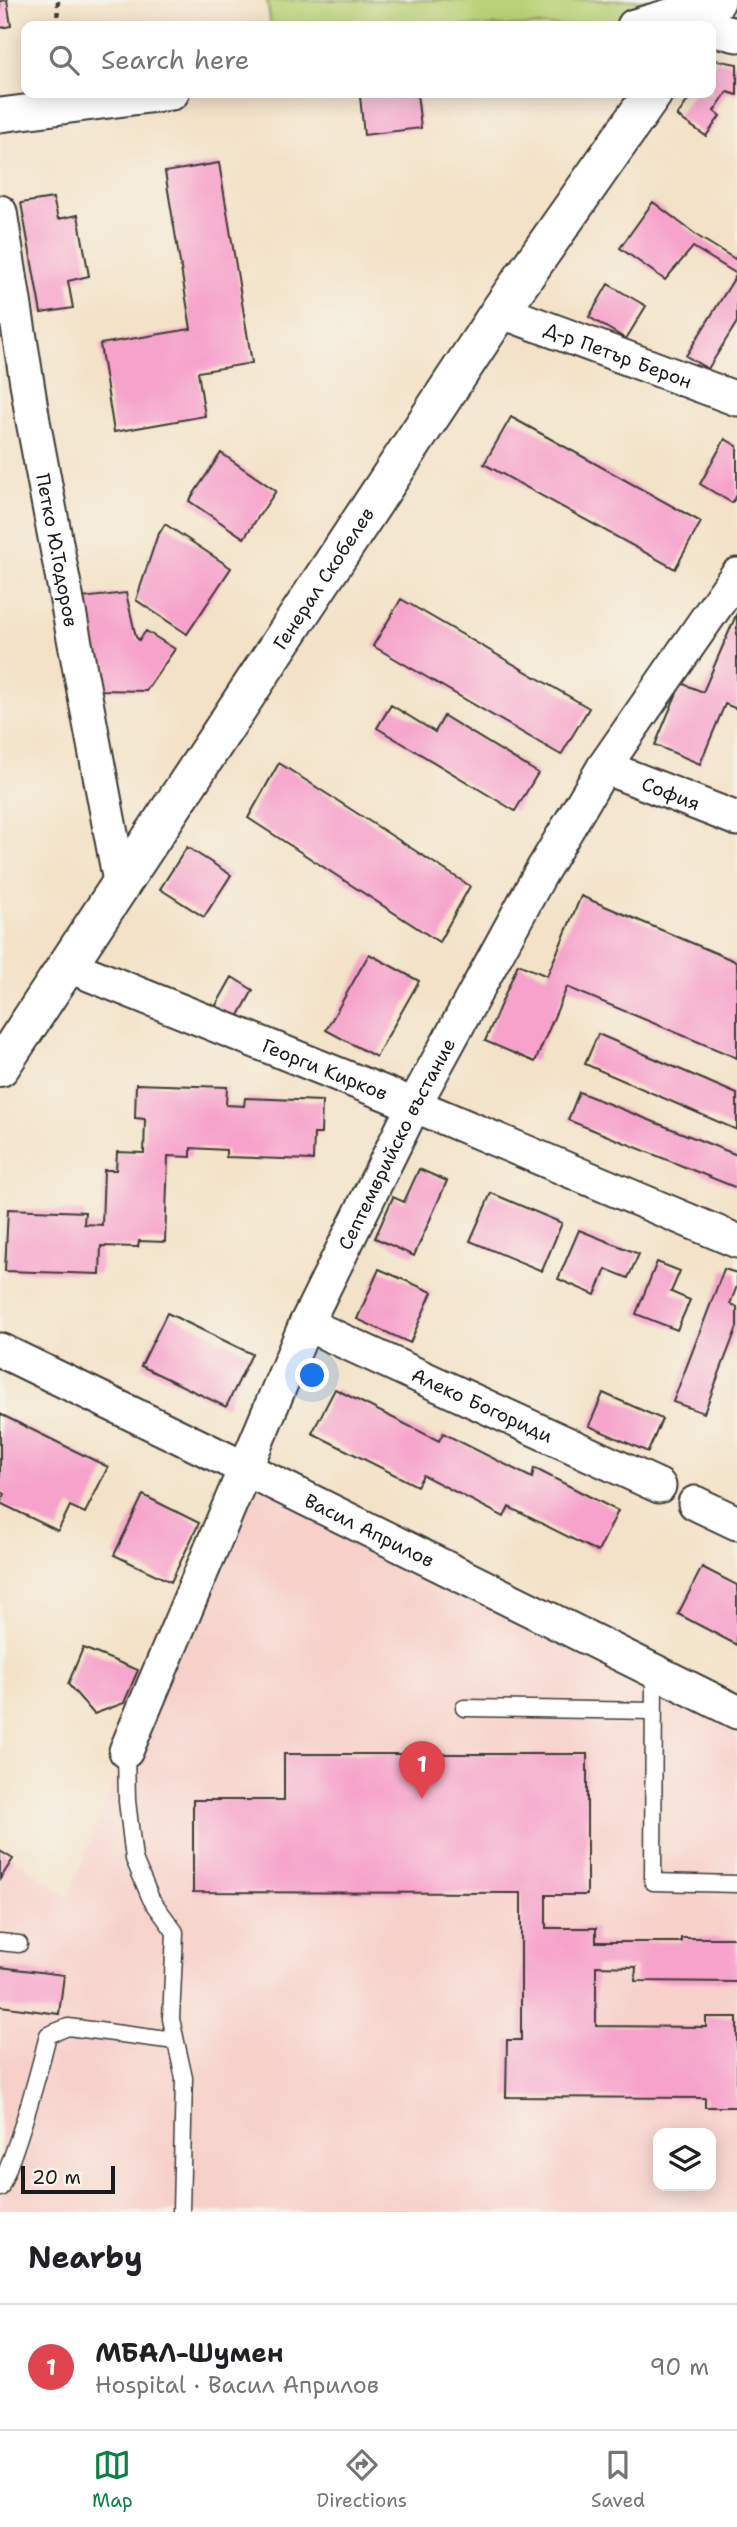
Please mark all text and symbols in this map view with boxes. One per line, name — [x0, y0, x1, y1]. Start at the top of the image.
search box — [21, 21, 716, 98]
icon: search — [45, 41, 83, 79]
text: Search here — [101, 42, 250, 77]
street label: Д-р Петър Берон — [541, 316, 695, 394]
street label: Петко Ю.Тодоров — [30, 472, 84, 629]
street label: Генерал Скобелев — [268, 503, 380, 654]
street label: София — [638, 771, 704, 816]
street label: Георги Кирков — [258, 1033, 391, 1106]
street label: Септемврийско въстание — [333, 1034, 461, 1254]
your location — [295, 1358, 329, 1392]
street label: Алеко Богориди — [407, 1362, 557, 1449]
street label: Васил Априлов — [300, 1488, 438, 1573]
pin: 1 — [399, 1741, 445, 1799]
map controls — [653, 2128, 716, 2191]
button: layers — [653, 2128, 716, 2191]
scale bar — [21, 2163, 116, 2195]
text: 20 m — [32, 2165, 81, 2190]
text: Nearby — [28, 2237, 143, 2278]
text: МБАЛ-Шумен — [95, 2335, 283, 2370]
text: 1 — [46, 2352, 56, 2382]
text: 90 m — [649, 2352, 709, 2382]
text: Hospital · Васил Априлов — [95, 2370, 379, 2400]
tab: Map — [92, 2446, 133, 2513]
tab: Directions — [317, 2446, 407, 2513]
tab: Saved — [591, 2446, 645, 2513]

